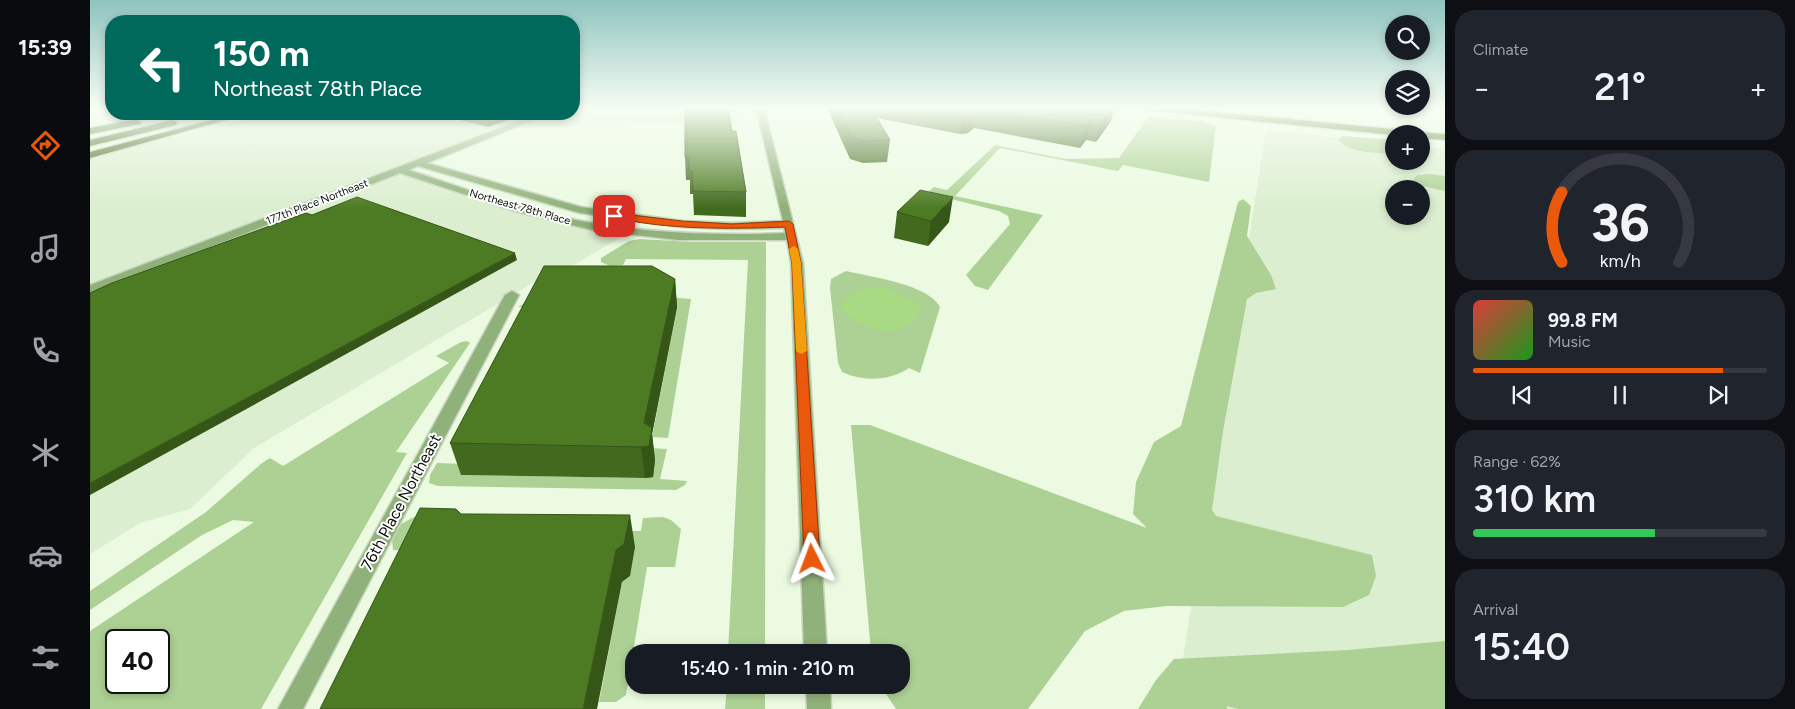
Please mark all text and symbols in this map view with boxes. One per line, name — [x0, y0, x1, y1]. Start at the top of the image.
map controls — [1385, 15, 1430, 225]
button: search — [1385, 15, 1430, 60]
text: 150 m — [213, 33, 310, 75]
text: 15:39 — [18, 34, 72, 61]
icon: left — [130, 35, 195, 100]
text: Climate — [1473, 40, 1528, 59]
text: 21° — [1594, 64, 1646, 110]
button: layers — [1385, 70, 1430, 115]
text: − — [1473, 71, 1490, 105]
text: + — [1750, 71, 1767, 105]
text: Northeast 78th Place — [213, 75, 422, 102]
button: + — [1385, 125, 1430, 170]
icon: directions — [28, 128, 63, 163]
street label: 177th Place Northeast — [264, 177, 370, 227]
button: − — [1385, 180, 1430, 225]
street label: Northeast 78th Place — [468, 186, 572, 228]
text: 36 — [1590, 192, 1650, 254]
pin — [593, 195, 635, 237]
icon: arrive — [600, 202, 628, 230]
icon: music — [28, 231, 63, 266]
text: km/h — [1600, 250, 1640, 271]
text: 99.8 FM — [1548, 309, 1618, 332]
text: Music — [1548, 332, 1590, 351]
icon: phone — [28, 333, 63, 368]
icon: previous — [1508, 381, 1536, 409]
icon: pause — [1606, 381, 1634, 409]
icon: next — [1704, 381, 1732, 409]
street label: 76th Place Northeast — [357, 431, 445, 573]
icon: climate — [28, 435, 63, 470]
text: Range · 62% — [1473, 452, 1561, 471]
text: 310 km — [1473, 476, 1596, 522]
position arrow — [785, 532, 837, 584]
icon: car — [28, 538, 63, 573]
text: Arrival — [1473, 600, 1518, 619]
text: 15:40 — [1473, 624, 1570, 670]
speed limit sign: 40 — [105, 629, 170, 694]
icon: filters — [28, 640, 63, 675]
text: 15:40 · 1 min · 210 m — [681, 657, 854, 680]

